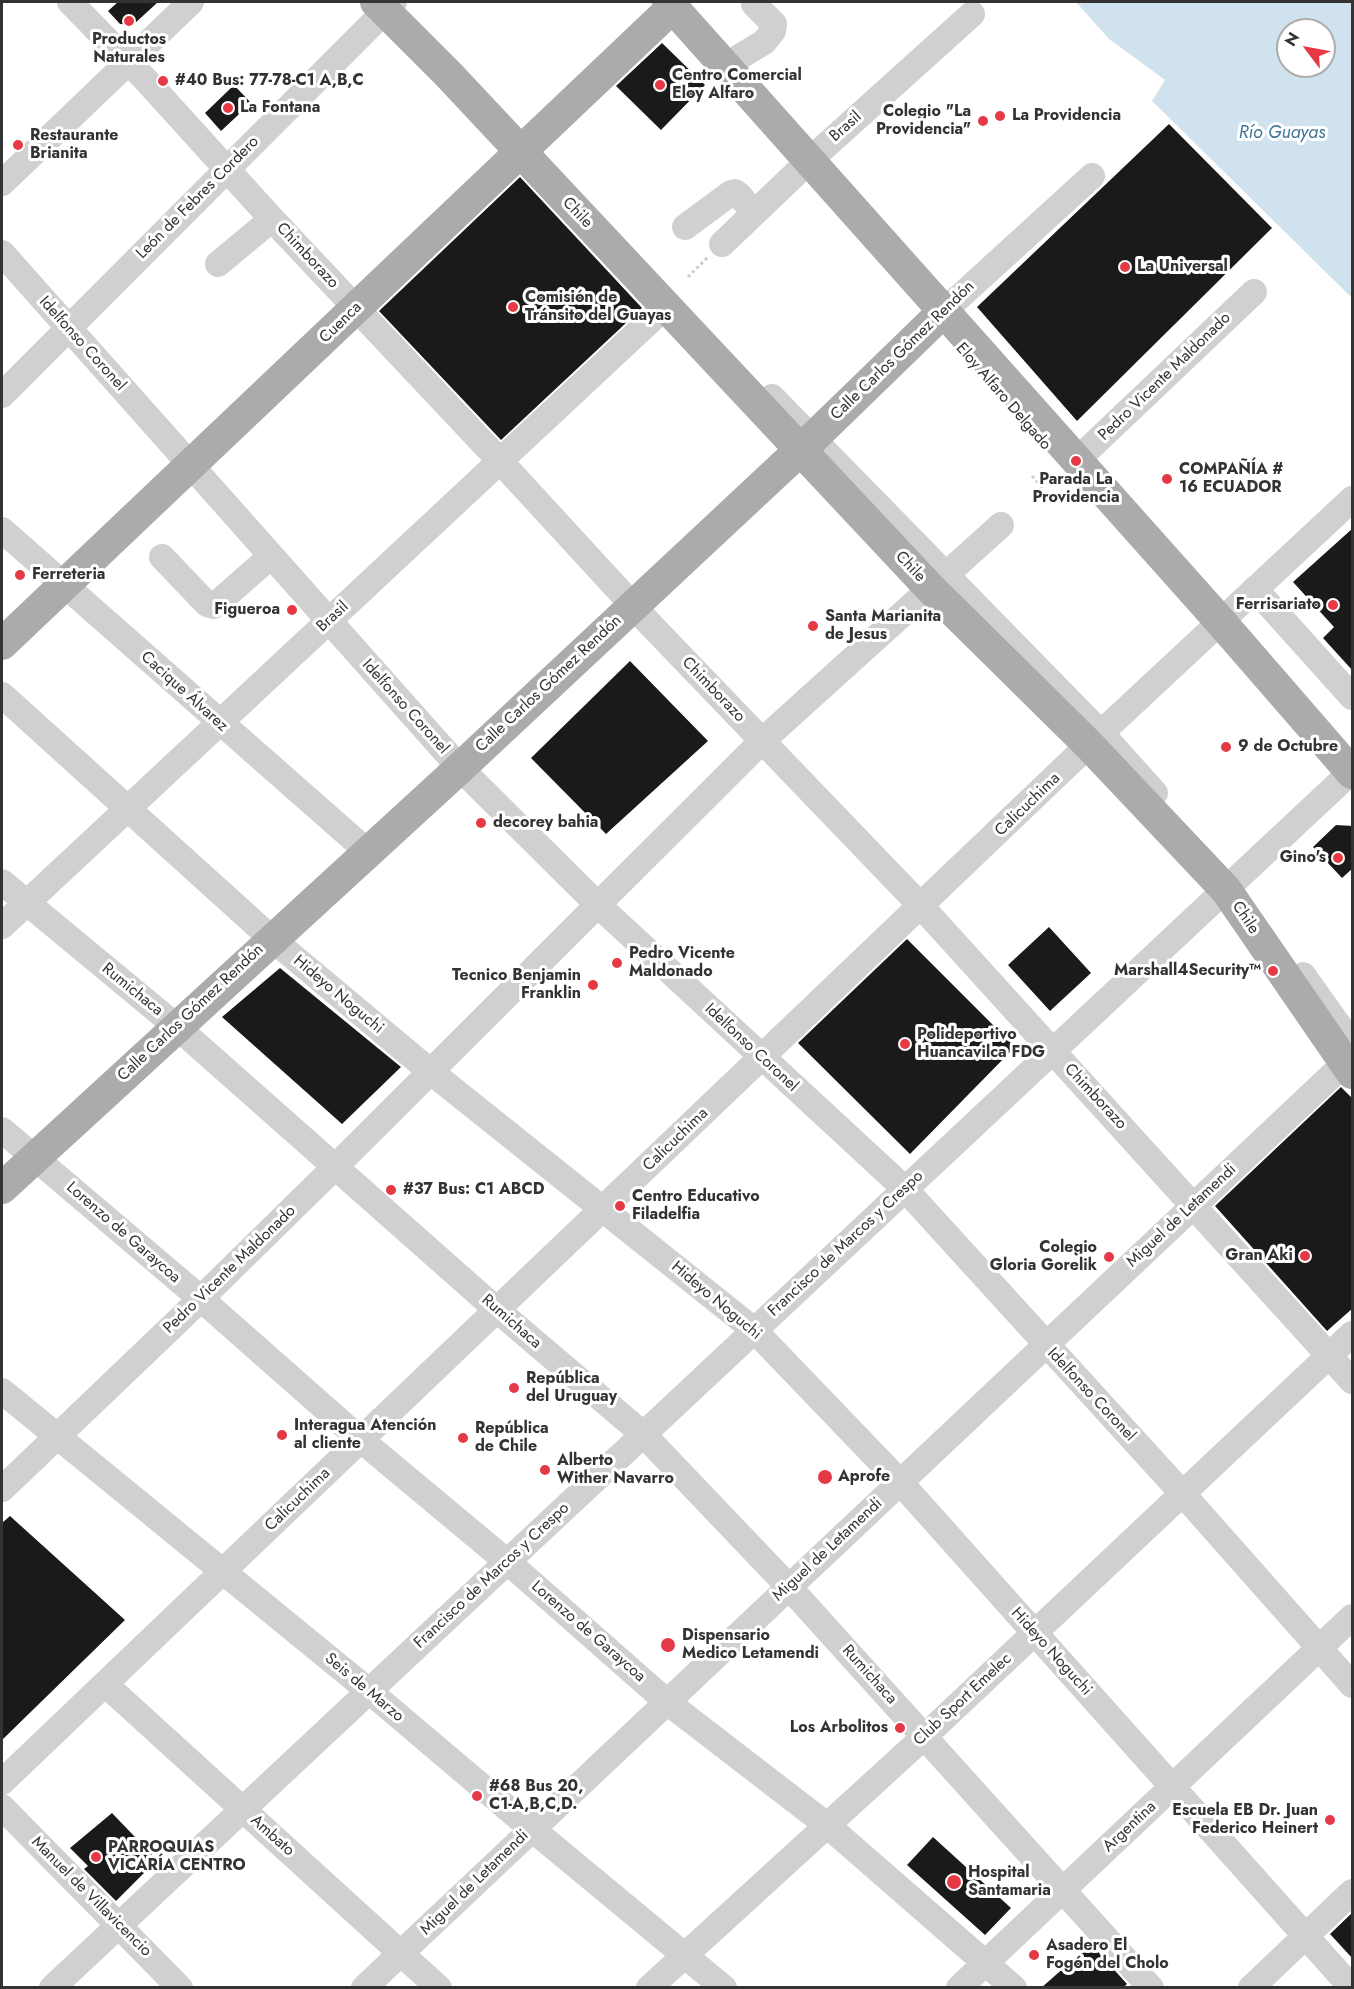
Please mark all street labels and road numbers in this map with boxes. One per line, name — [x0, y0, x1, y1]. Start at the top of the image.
street label: Brasil — [826, 108, 866, 146]
street label: León de Febres Cordero — [133, 133, 263, 263]
street label: Chile — [558, 193, 596, 233]
street label: Chimborazo — [272, 219, 342, 293]
street label: Calle Carlos Gómez Rendón — [827, 277, 979, 425]
street label: Idelfonso Coronel — [34, 293, 130, 395]
street label: Cuenca — [316, 298, 366, 348]
street label: Pedro Vicente Maldonado — [1095, 309, 1235, 445]
street label: Eloy Alfaro Delgado — [951, 340, 1055, 454]
street label: Chile — [891, 547, 929, 587]
street label: Brasil — [313, 598, 353, 636]
street label: Calle Carlos Gómez Rendón — [472, 611, 626, 757]
street label: Cacique Álvarez — [136, 648, 232, 736]
street label: Chimborazo — [677, 654, 749, 726]
street label: Idelfonso Coronel — [357, 656, 453, 758]
street label: Calicuchima — [992, 769, 1064, 841]
street label: Chile — [1227, 898, 1263, 938]
street label: Calle Carlos Gómez Rendón — [114, 940, 268, 1086]
street label: Hideyo Noguchi — [289, 952, 387, 1038]
street label: Rumichaca — [98, 960, 166, 1020]
street label: Idelfonso Coronel — [700, 1000, 802, 1096]
street label: Chimborazo — [1060, 1060, 1130, 1134]
street label: Calicuchima — [640, 1104, 712, 1176]
street label: Miguel de Letamendi — [1123, 1160, 1241, 1272]
street label: Francisco de Marcos y Crespo — [764, 1167, 928, 1321]
street label: Lorenzo de Garaycoa — [62, 1178, 184, 1288]
street label: Pedro Vicente Maldonado — [160, 1202, 300, 1338]
street label: Hideyo Noguchi — [667, 1258, 765, 1344]
street label: Rumichaca — [477, 1291, 545, 1353]
street label: Idelfonso Coronel — [1043, 1344, 1139, 1446]
street label: Calicuchima — [262, 1464, 334, 1536]
street label: Miguel de Letamendi — [769, 1494, 887, 1606]
street label: Francisco de Marcos y Crespo — [410, 1499, 574, 1653]
street label: Lorenzo de Garaycoa — [527, 1577, 649, 1687]
street label: Hideyo Noguchi — [1006, 1604, 1096, 1700]
street label: Rumichaca — [837, 1641, 901, 1709]
street label: Seis de Marzo — [321, 1649, 407, 1727]
street label: Club Sport Emelec — [910, 1650, 1016, 1750]
street label: Argentina — [1099, 1798, 1161, 1856]
street label: Ambato — [246, 1811, 298, 1861]
street label: Miguel de Letamendi — [417, 1826, 533, 1940]
street label: Manuel de Villavicencio — [27, 1833, 155, 1961]

